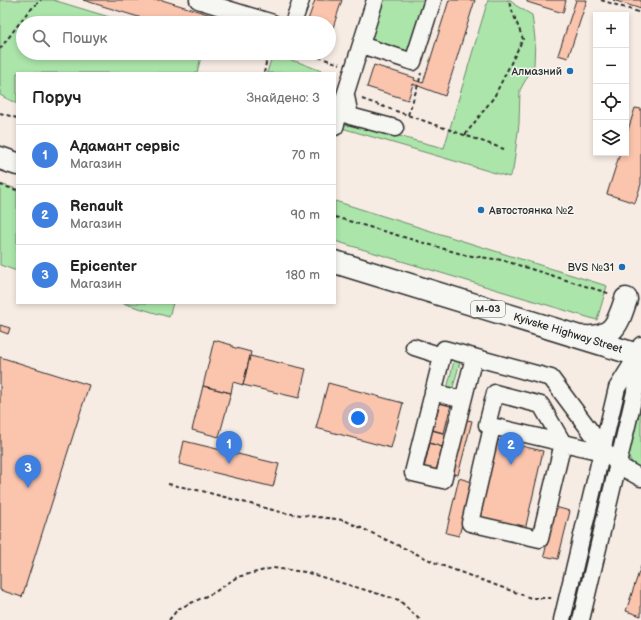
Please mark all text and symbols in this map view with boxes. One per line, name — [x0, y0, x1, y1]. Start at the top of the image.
map controls — [593, 12, 629, 156]
button: + — [593, 12, 629, 48]
search box — [16, 16, 336, 60]
icon: search — [30, 27, 52, 49]
text: Пошук — [62, 29, 108, 48]
button: − — [593, 48, 629, 84]
place label: Алмазний — [510, 65, 562, 78]
marker: Алмазний — [565, 66, 575, 76]
button: locate — [593, 84, 629, 120]
text: Поруч — [32, 88, 82, 108]
text: Знайдено: 3 — [246, 90, 320, 106]
button: layers — [593, 120, 629, 156]
text: Адамант сервіс — [70, 137, 180, 156]
text: 1 — [42, 147, 48, 163]
text: 70 m — [292, 147, 320, 163]
text: Магазин — [70, 156, 122, 172]
text: Renault — [70, 197, 123, 216]
place label: Автостоянка №2 — [488, 204, 574, 217]
marker: Автостоянка №2 — [476, 205, 486, 215]
text: 2 — [41, 207, 49, 223]
text: 90 m — [291, 207, 320, 223]
text: Магазин — [70, 216, 122, 232]
text: Epicenter — [70, 257, 137, 276]
place label: BVS №31 — [568, 261, 614, 274]
marker: BVS №31 — [617, 262, 627, 272]
text: 3 — [41, 267, 49, 283]
text: 180 m — [285, 267, 320, 283]
text: Магазин — [70, 276, 122, 292]
road number: М-03 — [471, 301, 505, 317]
street label: Kyivske Highway Street — [512, 310, 625, 356]
your location — [348, 408, 368, 428]
pin: 1 — [216, 431, 242, 464]
pin: 2 — [498, 432, 524, 465]
pin: 3 — [15, 455, 41, 488]

